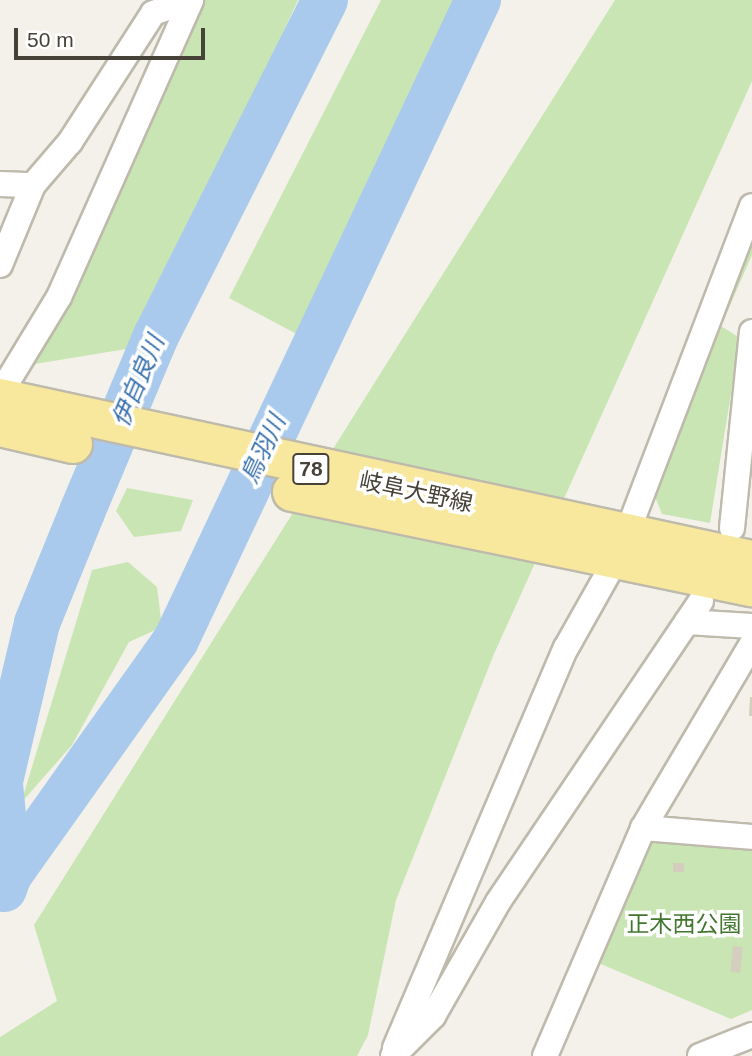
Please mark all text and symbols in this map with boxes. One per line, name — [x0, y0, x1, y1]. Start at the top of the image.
scale bar — [18, 14, 208, 58]
text: 50 m — [27, 28, 74, 51]
water label: 伊自良川 — [106, 331, 170, 431]
water label: 鳥羽川 — [235, 410, 291, 488]
road number: 78 — [292, 452, 330, 486]
street label: 岐阜大野線 — [357, 467, 475, 517]
park label: 正木西公園 — [627, 910, 741, 938]

